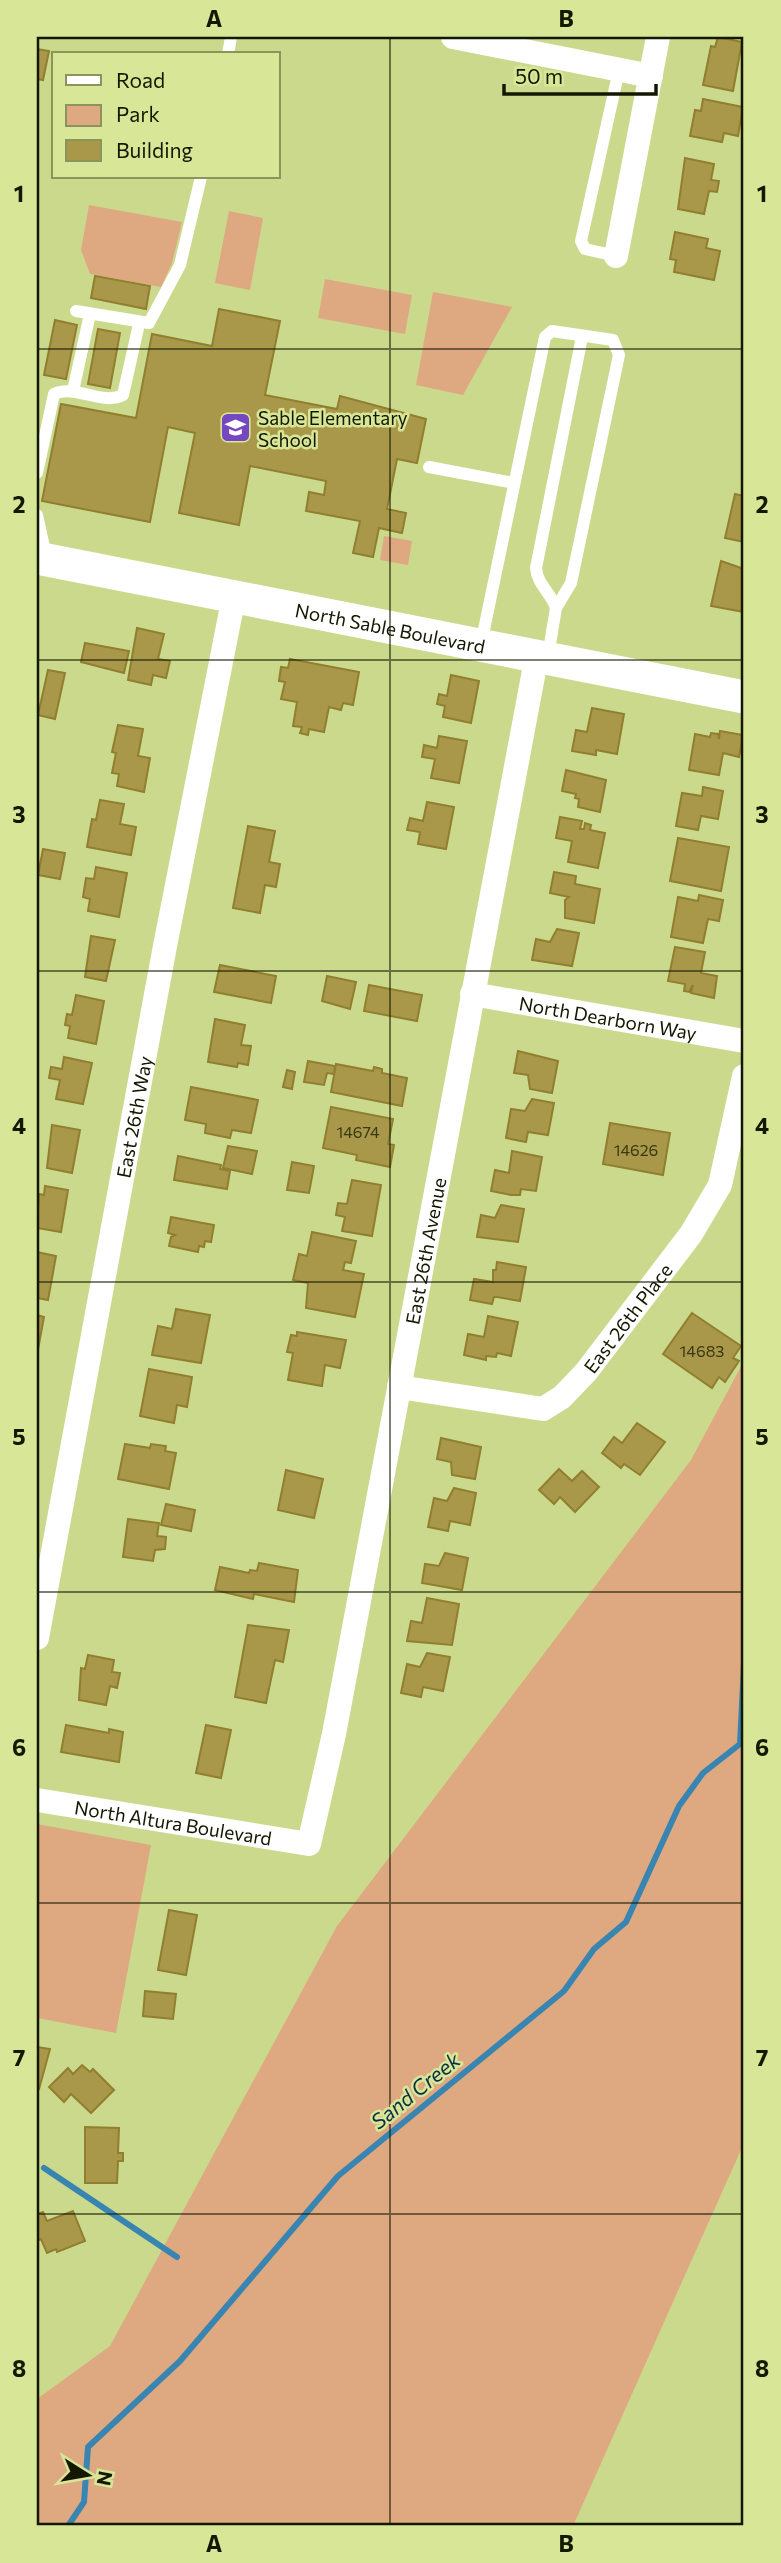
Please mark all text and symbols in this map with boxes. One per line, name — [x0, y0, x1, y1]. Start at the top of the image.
text: A — [206, 4, 223, 32]
text: B — [558, 4, 574, 32]
legend — [52, 52, 280, 178]
scale bar — [504, 52, 657, 96]
text: 50 m — [515, 63, 563, 88]
text: Road — [116, 67, 165, 92]
text: Park — [116, 101, 160, 126]
text: Building — [116, 137, 193, 162]
text: 1 — [14, 179, 24, 207]
text: 1 — [757, 179, 767, 207]
place label: Sable Elementary School — [258, 406, 408, 451]
school or university icon: Sable Elementary School — [218, 411, 252, 445]
text: 2 — [12, 490, 26, 518]
text: 2 — [755, 490, 769, 518]
street label: North Sable Boulevard — [293, 598, 487, 657]
text: 3 — [12, 800, 26, 828]
text: 3 — [755, 800, 769, 828]
street label: North Dearborn Way — [517, 991, 699, 1044]
street label: East 26th Way — [111, 1054, 156, 1180]
text: 4 — [12, 1111, 26, 1139]
text: 4 — [755, 1111, 769, 1139]
house number: 14674 — [336, 1122, 380, 1141]
house number: 14626 — [614, 1140, 658, 1159]
street label: East 26th Avenue — [400, 1175, 450, 1326]
street label: East 26th Place — [578, 1258, 676, 1377]
house number: 14683 — [680, 1341, 724, 1360]
text: 5 — [12, 1422, 26, 1450]
text: 5 — [755, 1422, 769, 1450]
text: 6 — [12, 1733, 26, 1761]
text: 6 — [755, 1733, 769, 1761]
street label: North Altura Boulevard — [73, 1795, 274, 1849]
text: 7 — [13, 2043, 25, 2071]
text: 7 — [756, 2043, 768, 2071]
water label: Sand Creek — [365, 2046, 465, 2134]
text: 8 — [12, 2354, 26, 2382]
text: 8 — [755, 2354, 769, 2382]
north arrow — [52, 2440, 122, 2510]
text: N — [93, 2469, 118, 2488]
text: A — [206, 2529, 223, 2557]
text: B — [558, 2529, 574, 2557]

